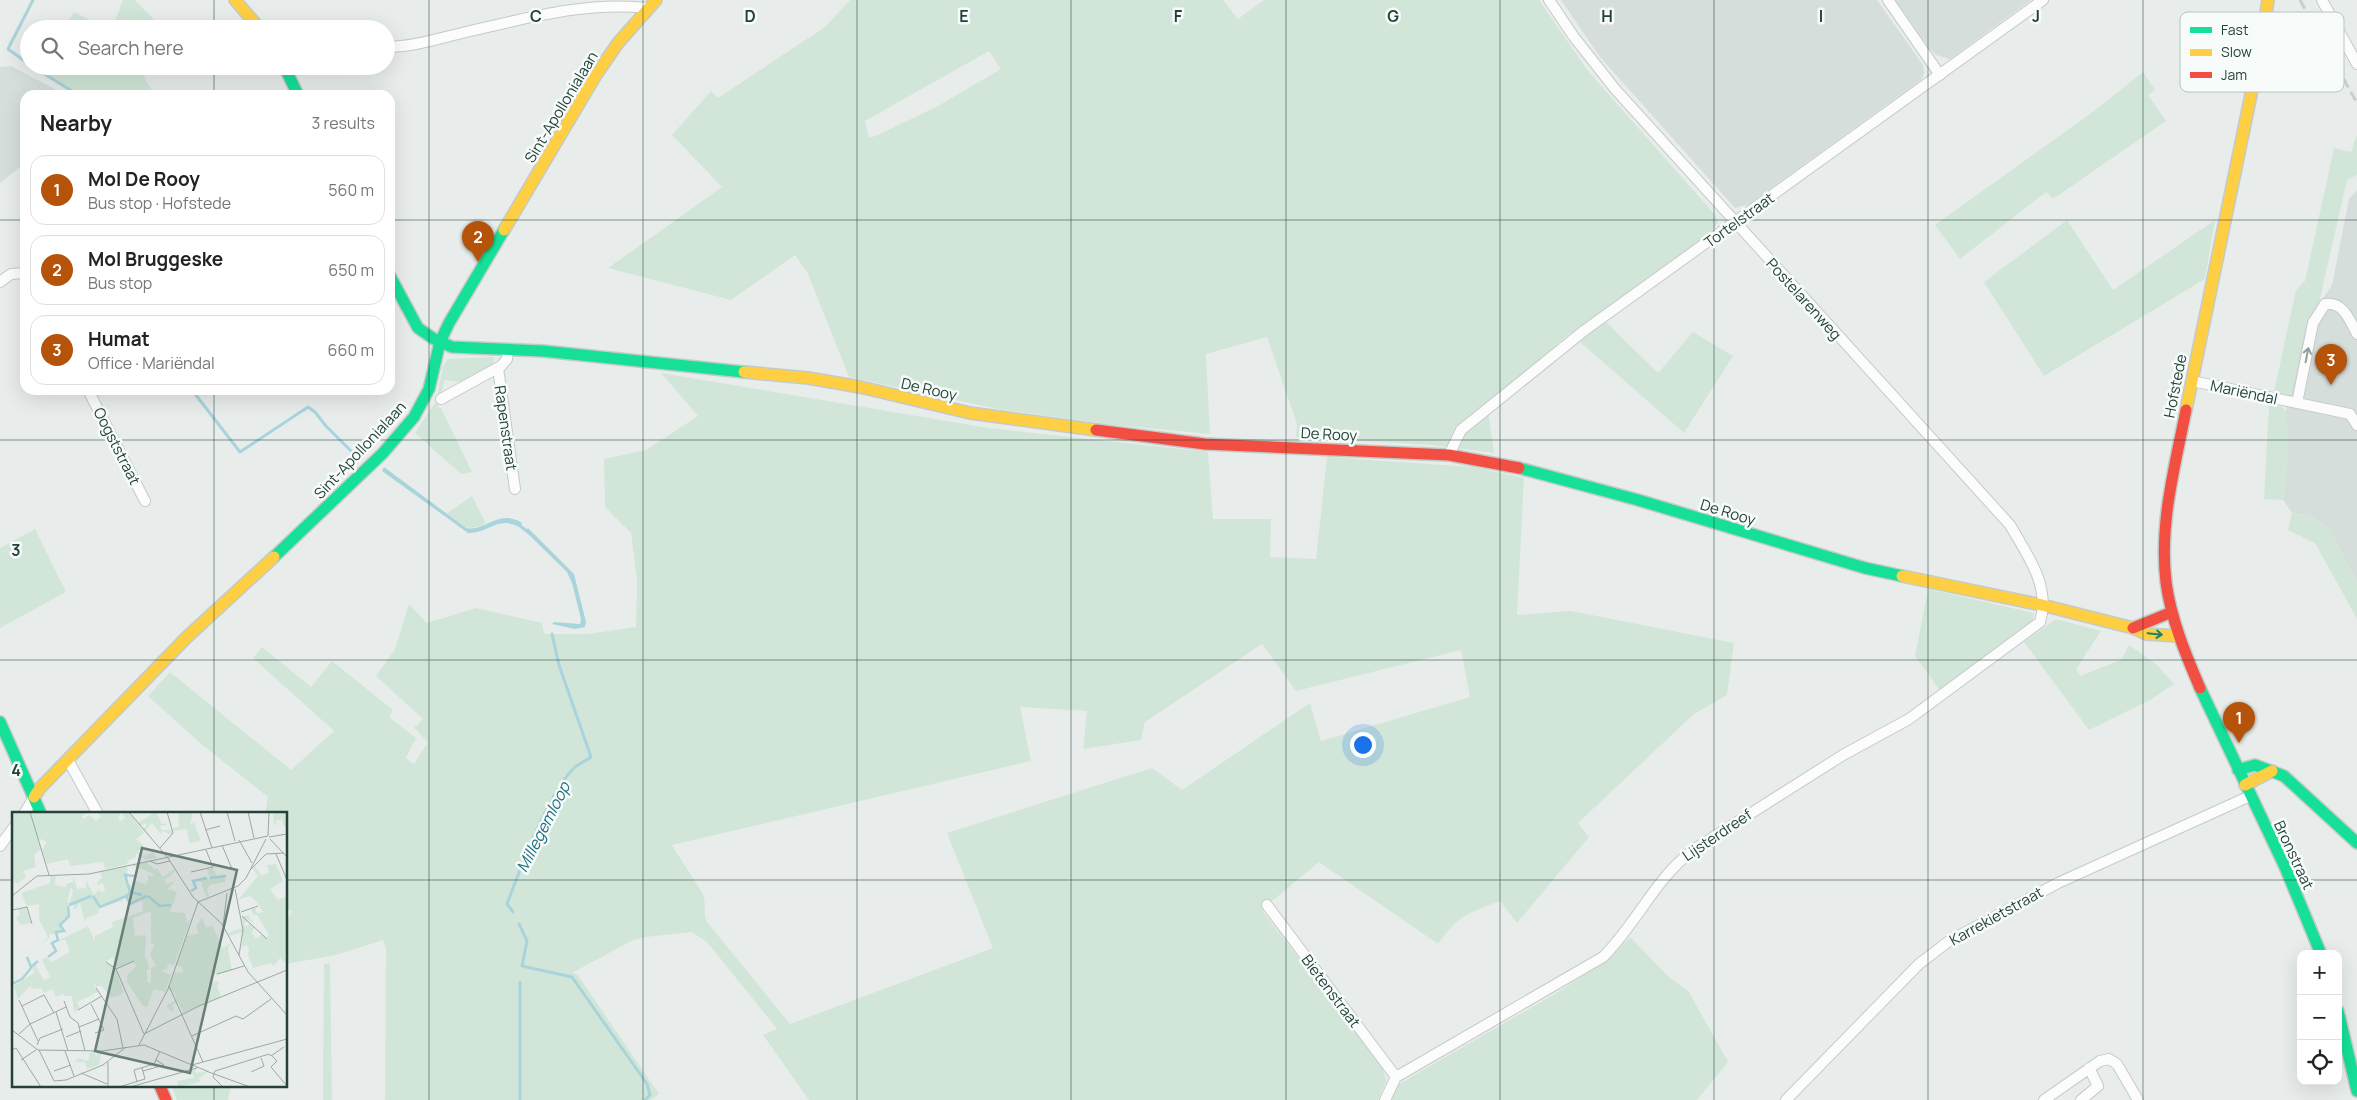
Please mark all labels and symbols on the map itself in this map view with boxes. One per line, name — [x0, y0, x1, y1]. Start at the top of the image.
text: C — [530, 5, 542, 27]
text: D — [744, 5, 756, 27]
text: E — [959, 5, 969, 27]
text: F — [1174, 5, 1183, 27]
text: G — [1387, 5, 1399, 27]
text: H — [1601, 5, 1613, 27]
text: I — [1819, 5, 1823, 27]
text: J — [2032, 5, 2040, 27]
legend — [2180, 12, 2344, 92]
text: Fast — [2221, 20, 2249, 39]
text: Slow — [2221, 42, 2252, 61]
street label: Sint-Apollonialaan — [519, 47, 603, 167]
text: Jam — [2221, 65, 2247, 84]
street label: Tortelstraat — [1700, 188, 1778, 252]
pin: 2 — [462, 221, 494, 262]
street label: Postelarenweg — [1762, 253, 1846, 345]
pin: 3 — [2315, 344, 2347, 385]
one-way arrow — [2302, 348, 2312, 364]
street label: Hofstede — [2159, 352, 2192, 420]
street label: De Rooy — [899, 372, 959, 406]
street label: Mariëndal — [2209, 375, 2279, 409]
street label: Rapenstraat — [490, 384, 522, 472]
street label: Sint-Apollonialaan — [309, 396, 411, 503]
street label: Oogststraat — [89, 404, 145, 488]
street label: De Rooy — [1300, 422, 1358, 446]
street label: De Rooy — [1698, 494, 1758, 530]
text: 3 — [11, 539, 21, 561]
one-way arrow — [2146, 630, 2162, 639]
pin: 1 — [2223, 702, 2255, 743]
your location — [1350, 732, 1376, 758]
text: 4 — [11, 759, 21, 781]
water label: Millegemloop — [511, 777, 576, 876]
street label: Lijsterdreef — [1678, 804, 1756, 866]
inset map — [12, 812, 288, 1088]
street label: Bronstraat — [2269, 817, 2319, 893]
street label: Karrekietstraat — [1945, 882, 2047, 950]
street label: Bietenstraat — [1297, 950, 1365, 1032]

